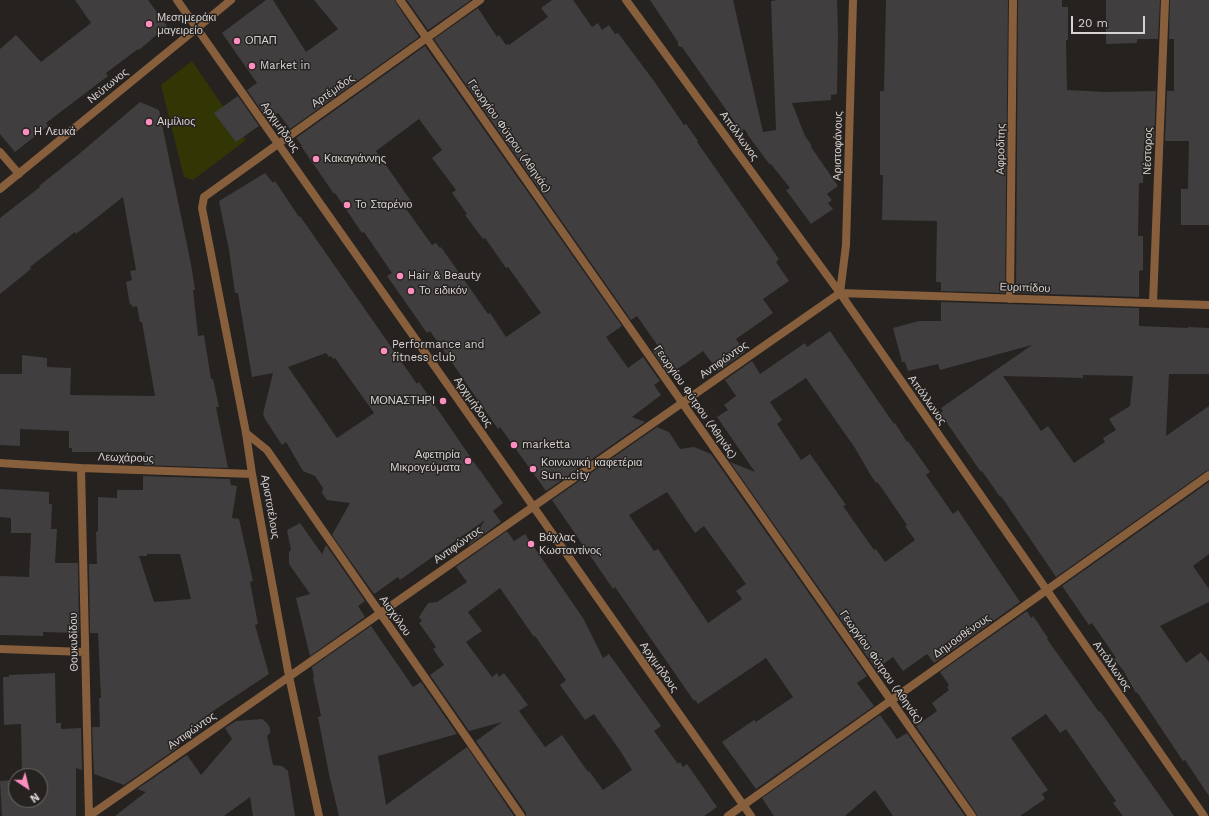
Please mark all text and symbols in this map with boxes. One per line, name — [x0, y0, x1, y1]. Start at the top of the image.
scale bar — [1073, 8, 1147, 34]
place label: Μεσημεράκι μαγειρείο — [157, 11, 216, 37]
text: 20 m — [1078, 16, 1108, 30]
marker: Μεσημεράκι μαγειρείο — [144, 19, 154, 29]
place label: ΟΠΑΠ — [245, 34, 277, 48]
marker: ΟΠΑΠ — [232, 36, 242, 46]
place label: Market in — [260, 59, 310, 73]
marker: Market in — [247, 61, 257, 71]
street label: Νεύτωνος — [85, 66, 131, 106]
street label: Αρτέμιδος — [309, 71, 357, 111]
street label: Γεωργίου Φύτρου (Αθηνάς) — [465, 77, 553, 195]
street label: Αρχιμήδους — [258, 99, 302, 155]
street label: Απόλλωνος — [717, 109, 761, 163]
street label: Αριστοφάνους — [831, 111, 845, 181]
place label: Αιμίλιος — [157, 115, 195, 129]
marker: Αιμίλιος — [144, 117, 154, 127]
street label: Αφροδίτης — [994, 123, 1008, 175]
place label: Η Λευκά — [34, 125, 76, 139]
marker: Η Λευκά — [21, 127, 31, 137]
street label: Νέστορος — [1141, 127, 1155, 175]
place label: Κακαγιάννης — [324, 152, 386, 166]
marker: Κακαγιάννης — [311, 154, 321, 164]
place label: Το Σταρένιο — [355, 198, 412, 212]
marker: Το Σταρένιο — [342, 200, 352, 210]
place label: Hair & Beauty — [408, 269, 481, 283]
marker: Hair & Beauty — [395, 271, 405, 281]
street label: Ευριπίδου — [999, 281, 1051, 295]
place label: Το ειδικόν — [419, 284, 467, 298]
marker: Το ειδικόν — [406, 286, 416, 296]
place label: Performance and fitness club — [392, 338, 484, 364]
street label: Αντιφώντος — [697, 338, 751, 382]
street label: Γεωργίου Φύτρου (Αθηνάς) — [651, 343, 739, 461]
marker: Performance and fitness club — [379, 346, 389, 356]
street label: Απόλλωνος — [905, 373, 949, 427]
street label: Αρχιμήδους — [451, 374, 495, 430]
place label: ΜΟΝΑΣΤΗΡΙ — [370, 394, 435, 408]
marker: ΜΟΝΑΣΤΗΡΙ — [438, 396, 448, 406]
place label: marketta — [522, 438, 570, 452]
marker: marketta — [509, 440, 519, 450]
place label: Αφετηρία Μικρογεύματα — [390, 448, 460, 474]
street label: Λεωχάρους — [98, 450, 154, 466]
marker: Αφετηρία Μικρογεύματα — [463, 456, 473, 466]
place label: Κοινωνική καφετέρια Sun...city — [541, 456, 642, 482]
marker: Κοινωνική καφετέρια Sun...city — [528, 464, 538, 474]
street label: Αριστοτέλους — [258, 474, 282, 540]
street label: Αντιφώντος — [431, 523, 485, 567]
place label: Βάχλας Κωσταντίνος — [539, 531, 601, 557]
marker: Βάχλας Κωσταντίνος — [526, 539, 536, 549]
street label: Αισχύλου — [376, 593, 414, 639]
street label: Γεωργίου Φύτρου (Αθηνάς) — [837, 608, 925, 726]
street label: Δημοσθένους — [931, 611, 993, 661]
street label: Θουκυδίδου — [67, 612, 81, 672]
street label: Αρχιμήδους — [637, 639, 681, 695]
street label: Απόλλωνος — [1090, 639, 1134, 693]
street label: Αντιφώντος — [165, 709, 219, 753]
north arrow — [8, 768, 48, 808]
text: N — [28, 790, 42, 805]

